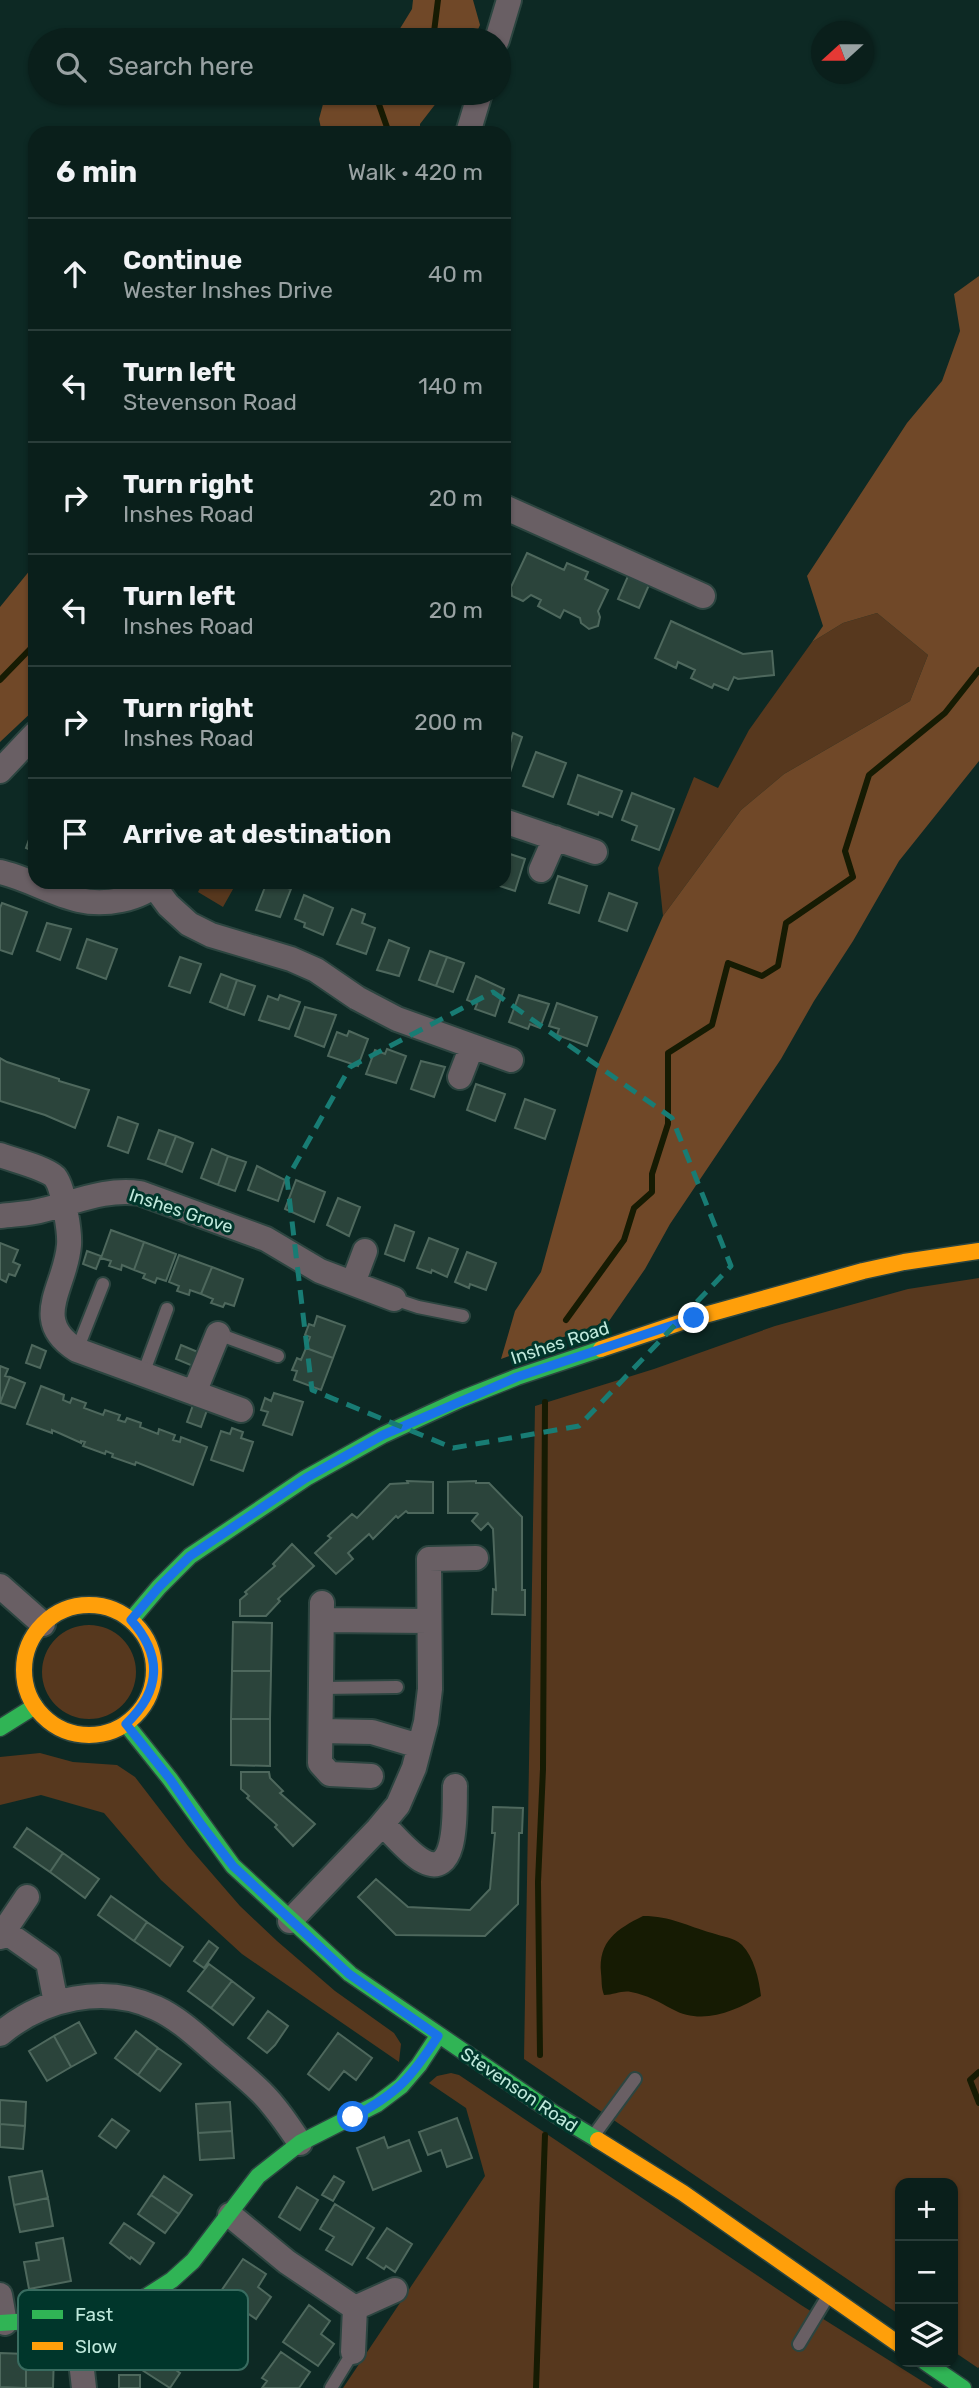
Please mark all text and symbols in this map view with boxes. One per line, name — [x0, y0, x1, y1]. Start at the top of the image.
north arrow — [811, 21, 874, 84]
search box — [28, 28, 511, 105]
icon: search — [52, 48, 90, 86]
text: Search here — [108, 51, 254, 82]
text: 6 min — [56, 154, 137, 190]
text: Walk · 420 m — [348, 158, 483, 186]
text: Continue — [123, 245, 242, 276]
icon: ahead — [56, 255, 94, 293]
text: 40 m — [428, 260, 483, 288]
text: Wester Inshes Drive — [123, 276, 333, 304]
text: Turn left — [123, 357, 235, 388]
icon: left — [56, 367, 94, 405]
text: 140 m — [418, 372, 483, 400]
text: Stevenson Road — [123, 388, 297, 416]
text: Turn right — [123, 469, 253, 500]
icon: right — [56, 479, 94, 517]
text: 20 m — [429, 484, 483, 512]
text: Inshes Road — [123, 500, 254, 528]
text: Turn left — [123, 581, 235, 612]
icon: left — [56, 591, 94, 629]
text: 20 m — [429, 596, 483, 624]
text: Inshes Road — [123, 612, 254, 640]
text: Turn right — [123, 693, 253, 724]
icon: right — [56, 703, 94, 741]
text: 200 m — [414, 708, 483, 736]
text: Inshes Road — [123, 724, 254, 752]
icon: arrive — [56, 815, 94, 853]
text: Arrive at destination — [123, 819, 391, 850]
street label: Inshes Grove — [126, 1184, 236, 1238]
route end — [678, 1302, 709, 1333]
street label: Inshes Road — [508, 1317, 612, 1369]
street label: Stevenson Road — [456, 2043, 582, 2137]
route start — [337, 2101, 368, 2132]
map controls — [895, 2178, 958, 2367]
button: + — [895, 2178, 958, 2241]
button: − — [895, 2241, 958, 2304]
legend — [18, 2290, 248, 2370]
text: Fast — [75, 2303, 114, 2326]
button: layers — [895, 2304, 958, 2367]
text: Slow — [75, 2335, 117, 2358]

